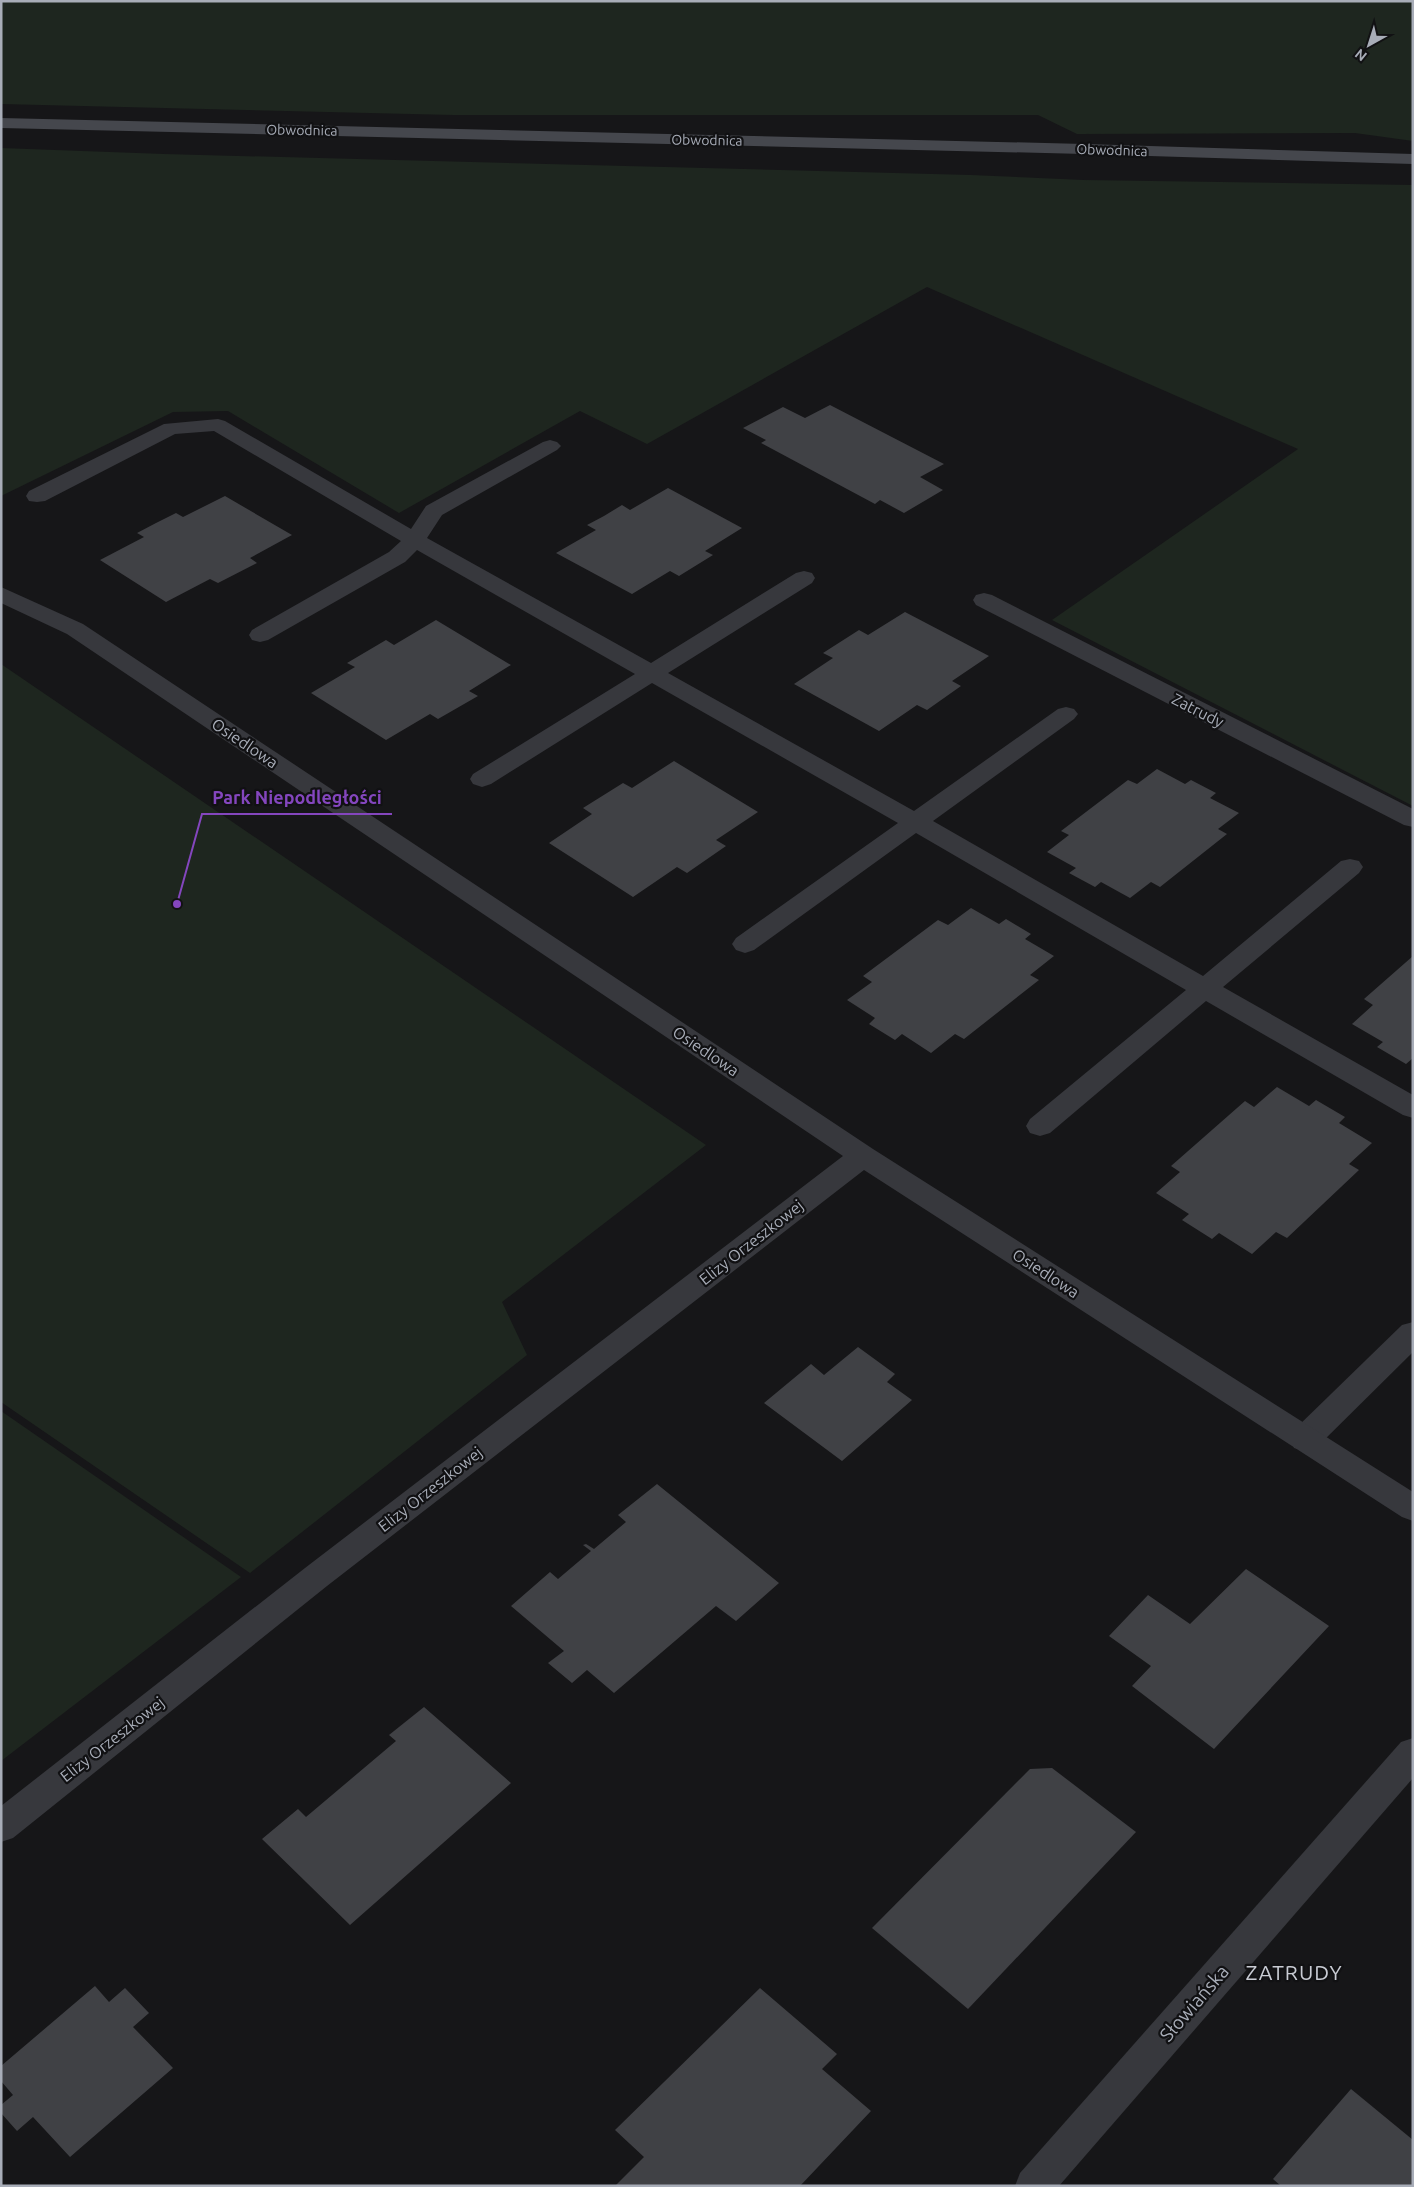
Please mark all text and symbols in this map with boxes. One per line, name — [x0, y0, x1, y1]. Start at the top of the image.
north arrow — [1344, 20, 1394, 70]
text: N — [1352, 46, 1370, 65]
street label: Obwodnica — [266, 121, 338, 139]
street label: Obwodnica — [671, 131, 743, 149]
street label: Obwodnica — [1076, 141, 1148, 159]
street label: Zatrudy — [1169, 689, 1227, 731]
street label: Osiedlowa — [209, 714, 281, 772]
callout: Park Niepodległości — [202, 781, 392, 814]
text: Park Niepodległości — [212, 787, 382, 807]
street label: Osiedlowa — [670, 1022, 742, 1080]
street label: Elizy Orzeszkowej — [695, 1196, 807, 1288]
street label: Osiedlowa — [1009, 1245, 1083, 1301]
street label: Elizy Orzeszkowej — [374, 1443, 486, 1535]
street label: Elizy Orzeszkowej — [56, 1693, 168, 1785]
street label: Słowiańska — [1155, 1960, 1233, 2046]
district label: ZATRUDY — [1245, 1960, 1343, 1984]

